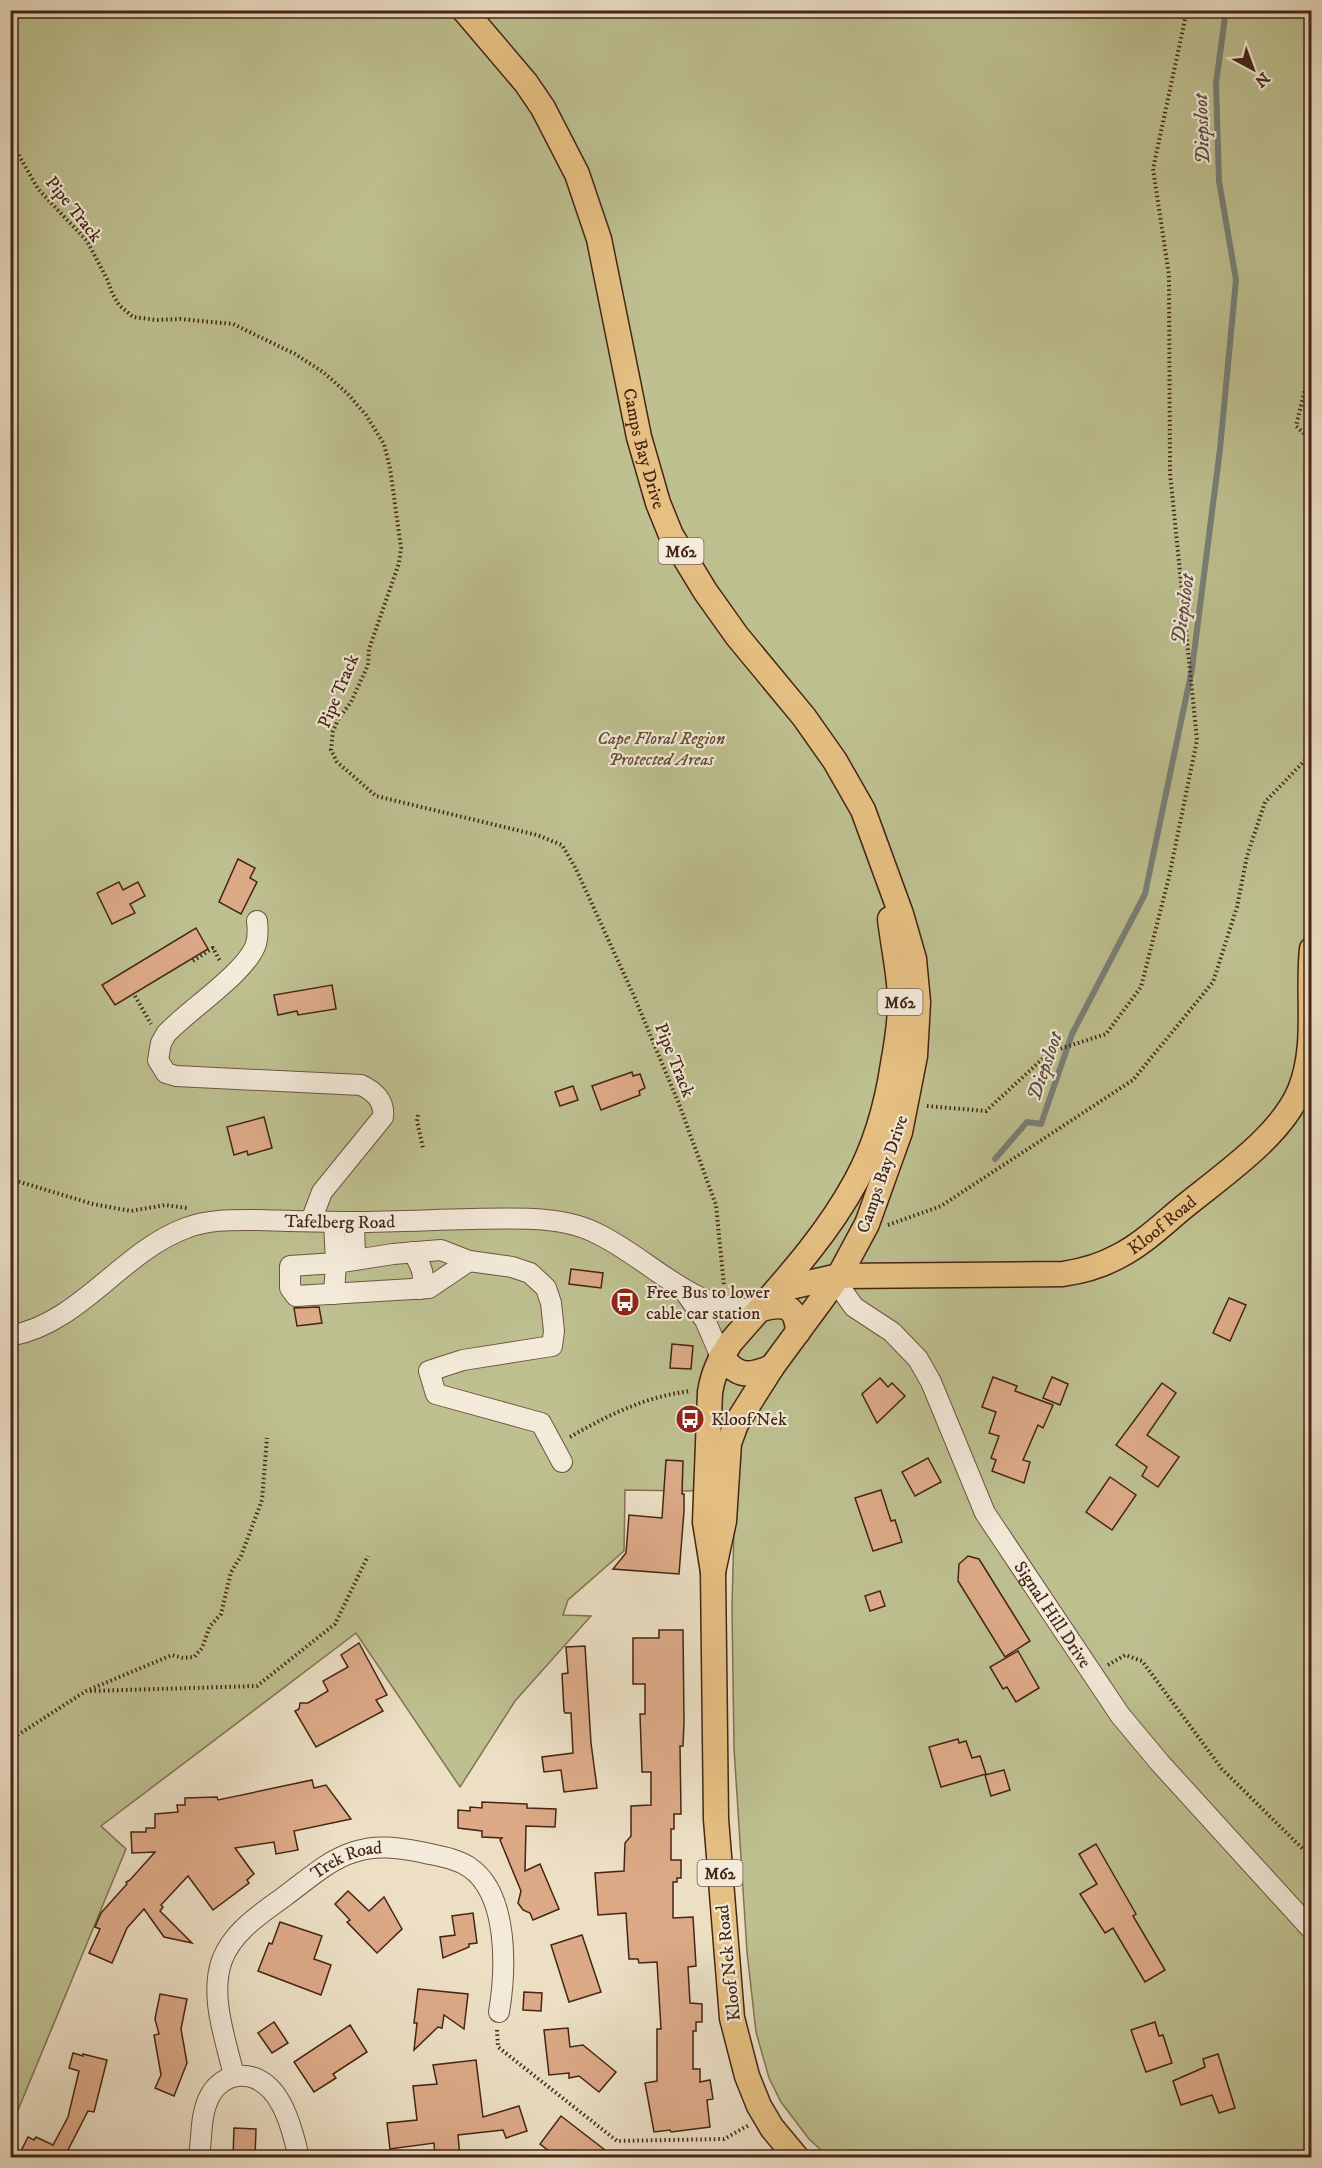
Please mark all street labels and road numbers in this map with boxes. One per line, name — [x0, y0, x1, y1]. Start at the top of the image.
street label: Pipe Track — [40, 172, 106, 247]
street label: Camps Bay Drive — [617, 386, 669, 512]
road number: M62 — [658, 538, 704, 564]
street label: Pipe Track — [314, 651, 364, 732]
road number: M62 — [878, 989, 922, 1015]
street label: Pipe Track — [649, 1020, 699, 1101]
street label: Camps Bay Drive — [852, 1112, 913, 1236]
street label: Kloof Road — [1124, 1191, 1201, 1260]
street label: Tafelberg Road — [284, 1211, 395, 1234]
street label: Signal Hill Drive — [1008, 1557, 1095, 1673]
street label: Trek Road — [307, 1837, 383, 1885]
road number: M62 — [698, 1860, 742, 1886]
street label: Kloof Nek Road — [712, 1904, 746, 2022]

